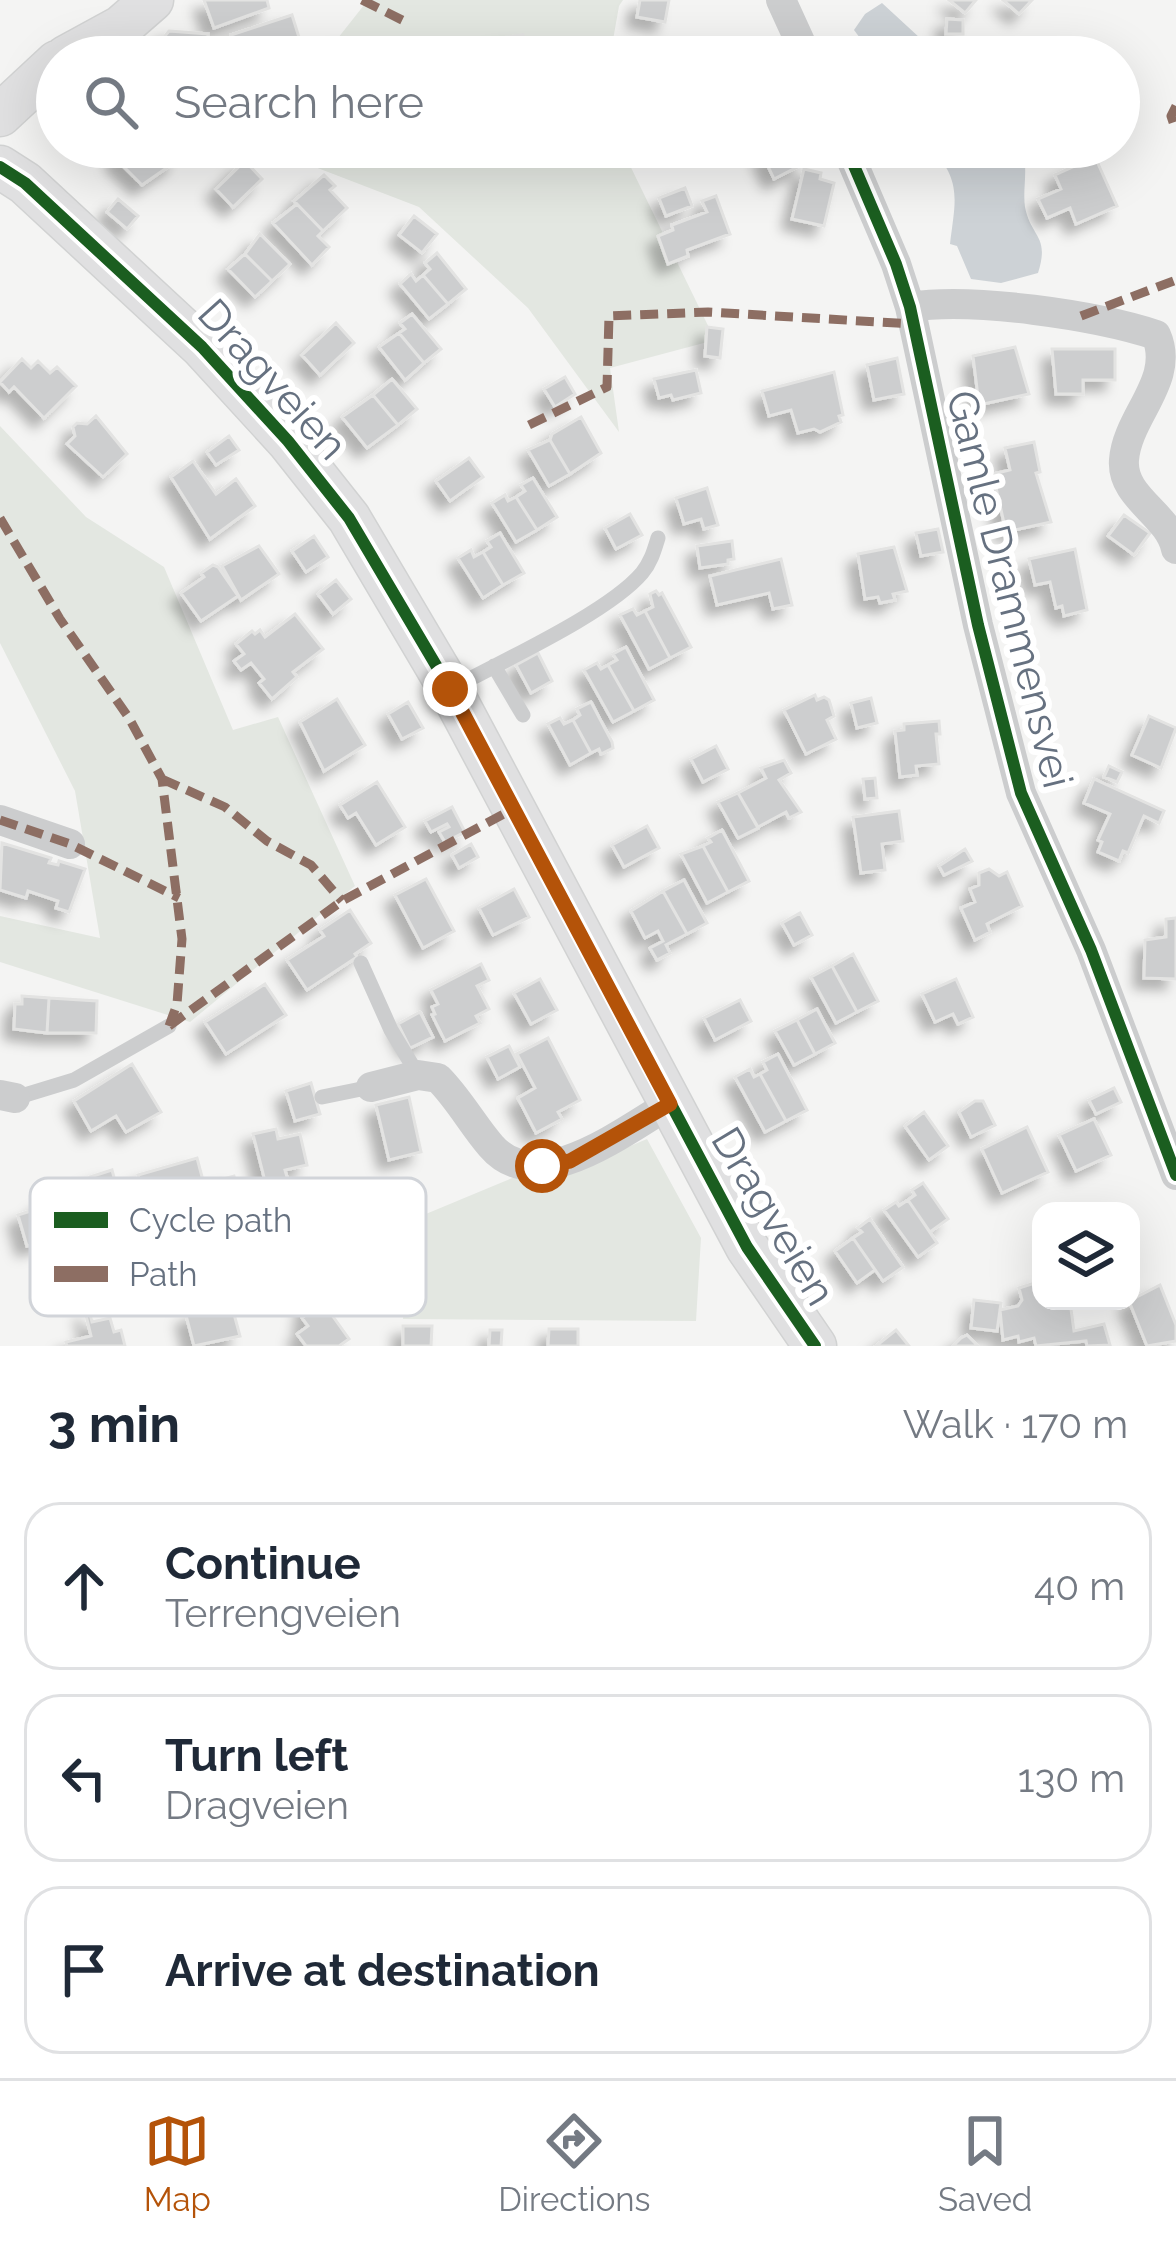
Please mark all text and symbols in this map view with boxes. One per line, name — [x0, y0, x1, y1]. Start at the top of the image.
search box — [36, 36, 1140, 168]
icon: search — [78, 69, 144, 135]
text: Search here — [174, 76, 424, 129]
street label: Dragveien — [188, 289, 357, 469]
street label: Gamle Drammensvei — [936, 385, 1083, 793]
route end — [423, 662, 477, 716]
street label: Dragveien — [702, 1119, 846, 1314]
route start — [515, 1139, 569, 1193]
legend — [30, 1178, 426, 1316]
text: Cycle path — [129, 1201, 292, 1240]
map controls — [1032, 1202, 1140, 1310]
button: layers — [1032, 1202, 1140, 1310]
text: Path — [129, 1255, 198, 1294]
text: 3 min — [48, 1394, 180, 1454]
text: Walk · 170 m — [903, 1401, 1128, 1447]
text: Continue — [165, 1537, 361, 1590]
icon: ahead — [51, 1553, 117, 1619]
text: 40 m — [1034, 1563, 1125, 1609]
text: Terrengveien — [165, 1590, 401, 1636]
text: Turn left — [165, 1729, 348, 1782]
icon: left — [51, 1745, 117, 1811]
text: 130 m — [1018, 1755, 1125, 1801]
text: Dragveien — [165, 1782, 349, 1828]
icon: arrive — [51, 1937, 117, 2003]
text: Arrive at destination — [165, 1944, 600, 1997]
tab: Map — [144, 2108, 211, 2219]
tab: Directions — [498, 2108, 651, 2219]
tab: Saved — [938, 2108, 1032, 2219]

